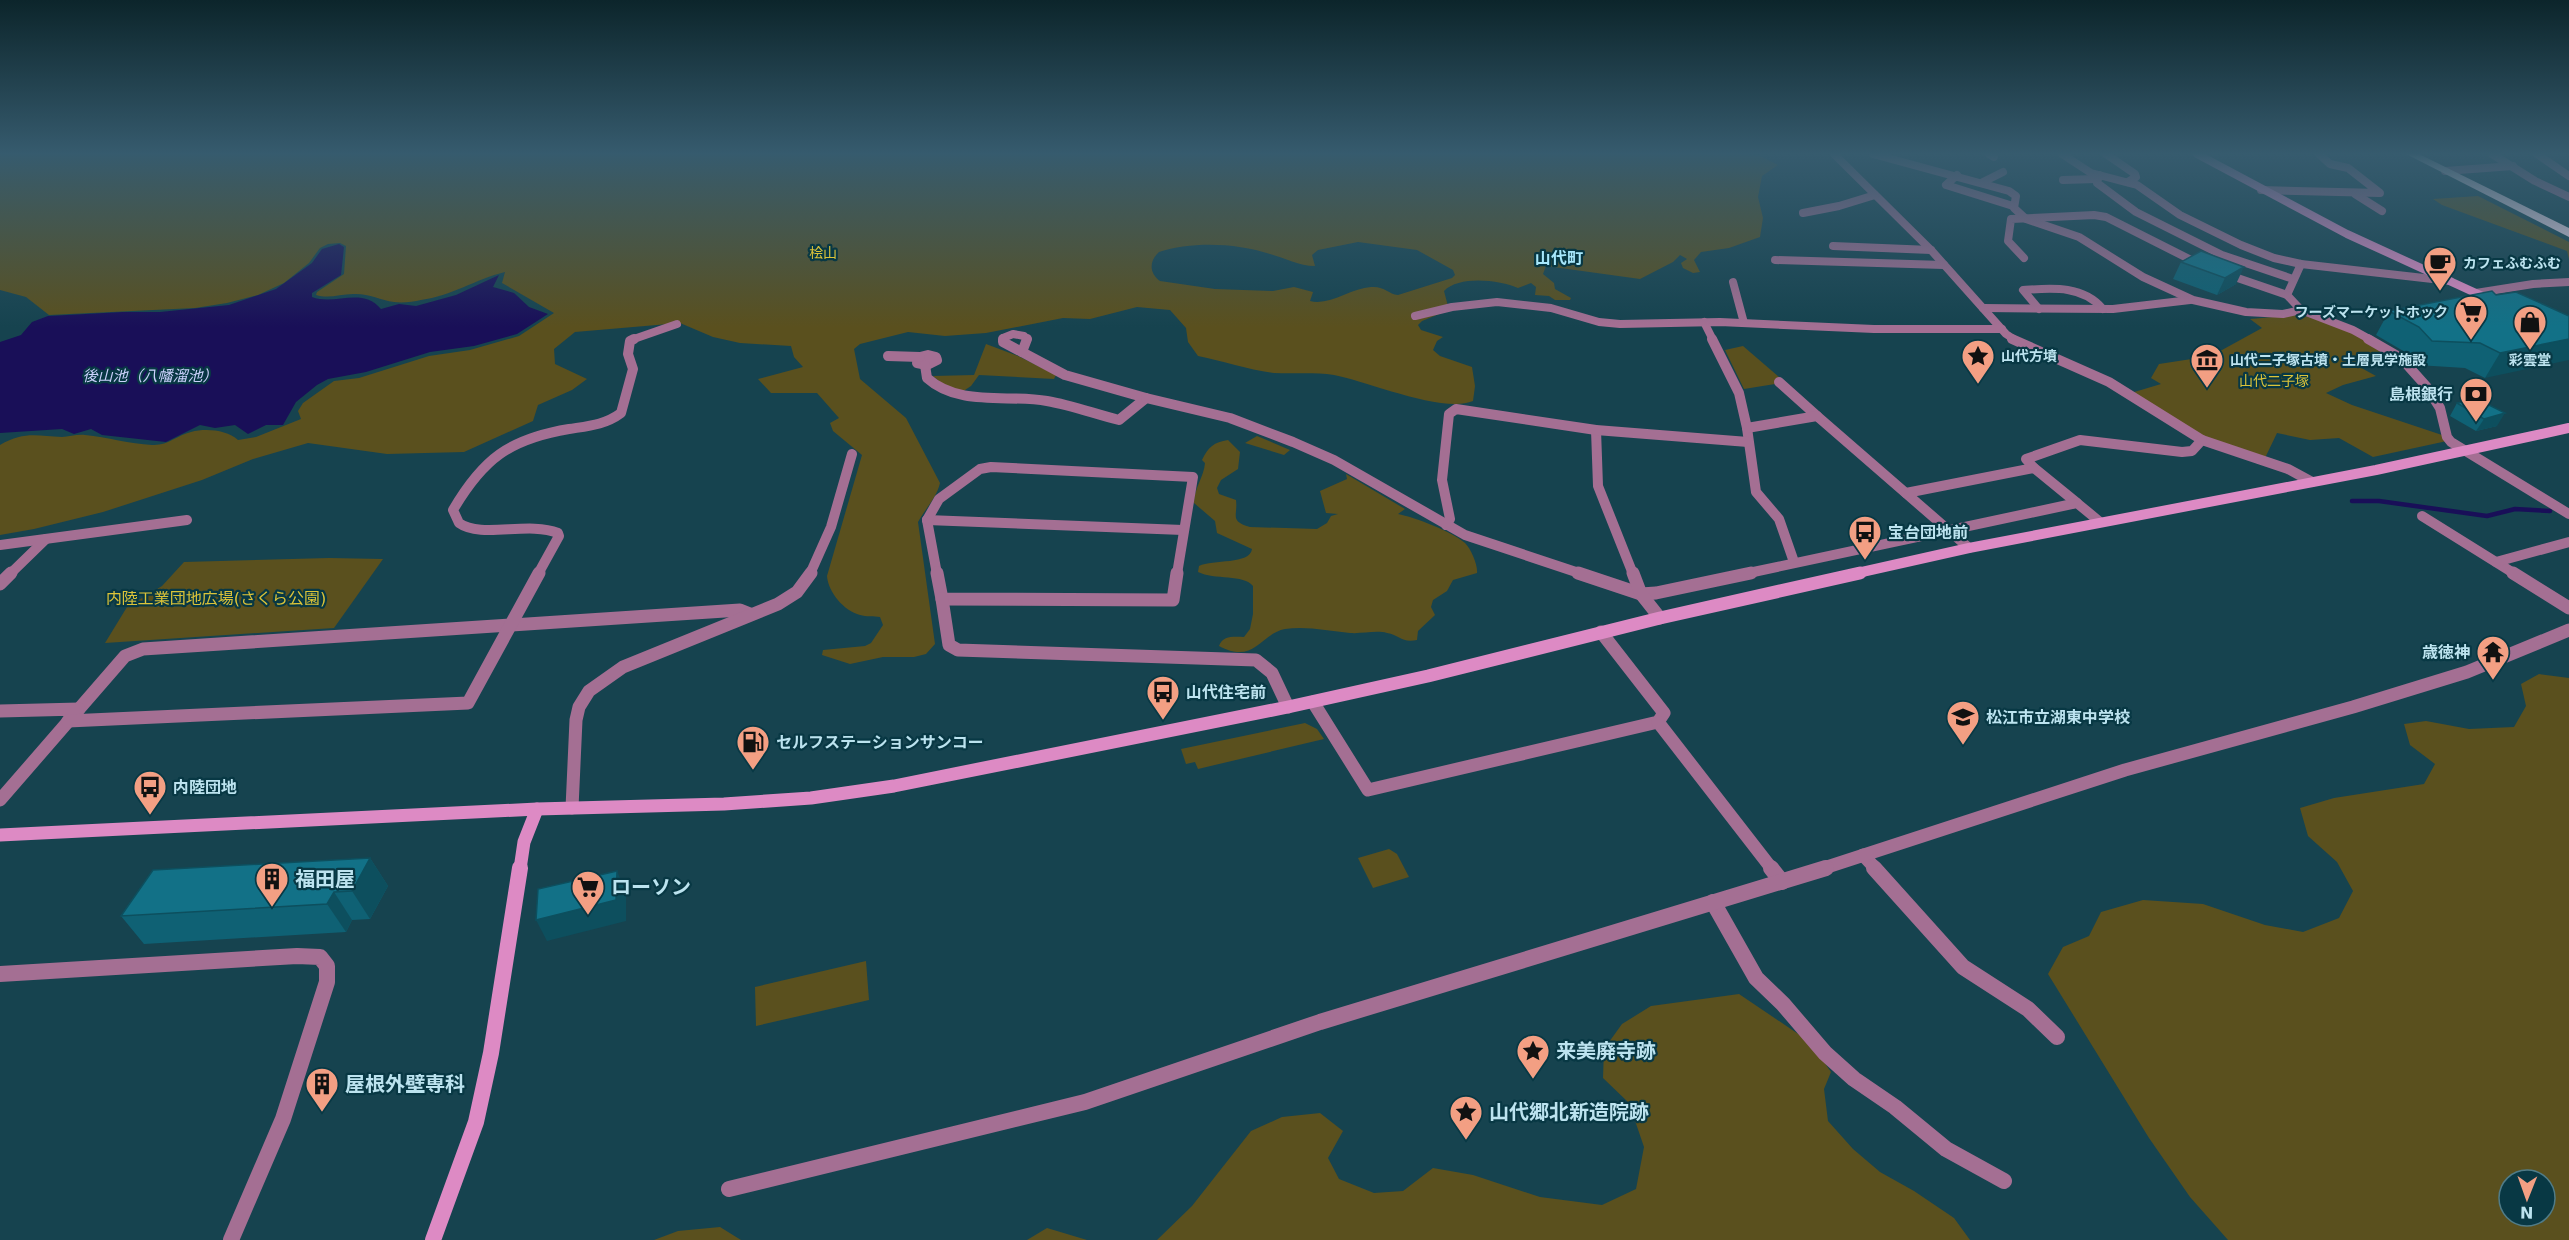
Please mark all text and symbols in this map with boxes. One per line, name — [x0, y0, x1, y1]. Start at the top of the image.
park label: 桧山 — [809, 245, 837, 261]
cafe icon: カフェふむふむ — [2422, 245, 2458, 292]
district label: 山代町 — [1535, 249, 1583, 268]
place label: カフェふむふむ — [2463, 255, 2561, 271]
supermarket icon: フーズマーケットホック — [2453, 294, 2489, 341]
place label: フーズマーケットホック — [2295, 304, 2448, 320]
shop icon: 彩雲堂 — [2512, 304, 2548, 351]
place icon: 山代方墳 — [1960, 338, 1996, 385]
museum icon: 山代二子塚古墳・土層見学施設 — [2189, 342, 2225, 389]
place label: 山代方墳 — [2001, 348, 2057, 364]
place label: 山代二子塚古墳・土層見学施設 — [2230, 352, 2426, 368]
place label: 彩雲堂 — [2509, 352, 2551, 368]
water label: 後山池（八幡溜池） — [82, 367, 218, 385]
park label: 山代二子塚 — [2239, 373, 2309, 389]
bank icon: 島根銀行 — [2458, 376, 2494, 423]
place label: 島根銀行 — [2389, 385, 2453, 404]
bus stop icon: 宝台団地前 — [1847, 514, 1883, 561]
place label: 宝台団地前 — [1888, 523, 1968, 542]
park label: 内陸工業団地広場(さくら公園) — [106, 589, 326, 608]
temple icon: 歳徳神 — [2475, 634, 2511, 681]
place label: 歳徳神 — [2422, 643, 2470, 662]
bus stop icon: 山代住宅前 — [1145, 674, 1181, 721]
place label: 山代住宅前 — [1186, 683, 1266, 702]
school or university icon: 松江市立湖東中学校 — [1945, 699, 1981, 746]
place label: 松江市立湖東中学校 — [1986, 708, 2130, 727]
fuel station icon: セルフステーションサンコー — [735, 724, 771, 771]
place label: セルフステーションサンコー — [776, 733, 984, 752]
bus stop icon: 内陸団地 — [132, 769, 168, 816]
place label: 内陸団地 — [173, 778, 237, 797]
building icon: 福田屋 — [254, 861, 290, 908]
place label: 福田屋 — [295, 867, 355, 891]
supermarket icon: ローソン — [570, 869, 606, 916]
place label: ローソン — [611, 875, 691, 899]
place icon: 来美廃寺跡 — [1515, 1033, 1551, 1080]
place label: 来美廃寺跡 — [1556, 1039, 1656, 1063]
building icon: 屋根外壁専科 — [304, 1066, 340, 1113]
place label: 屋根外壁専科 — [345, 1072, 465, 1096]
place icon: 山代郷北新造院跡 — [1448, 1094, 1484, 1141]
place label: 山代郷北新造院跡 — [1489, 1100, 1649, 1124]
north arrow — [2497, 1168, 2557, 1228]
text: N — [2520, 1203, 2534, 1222]

